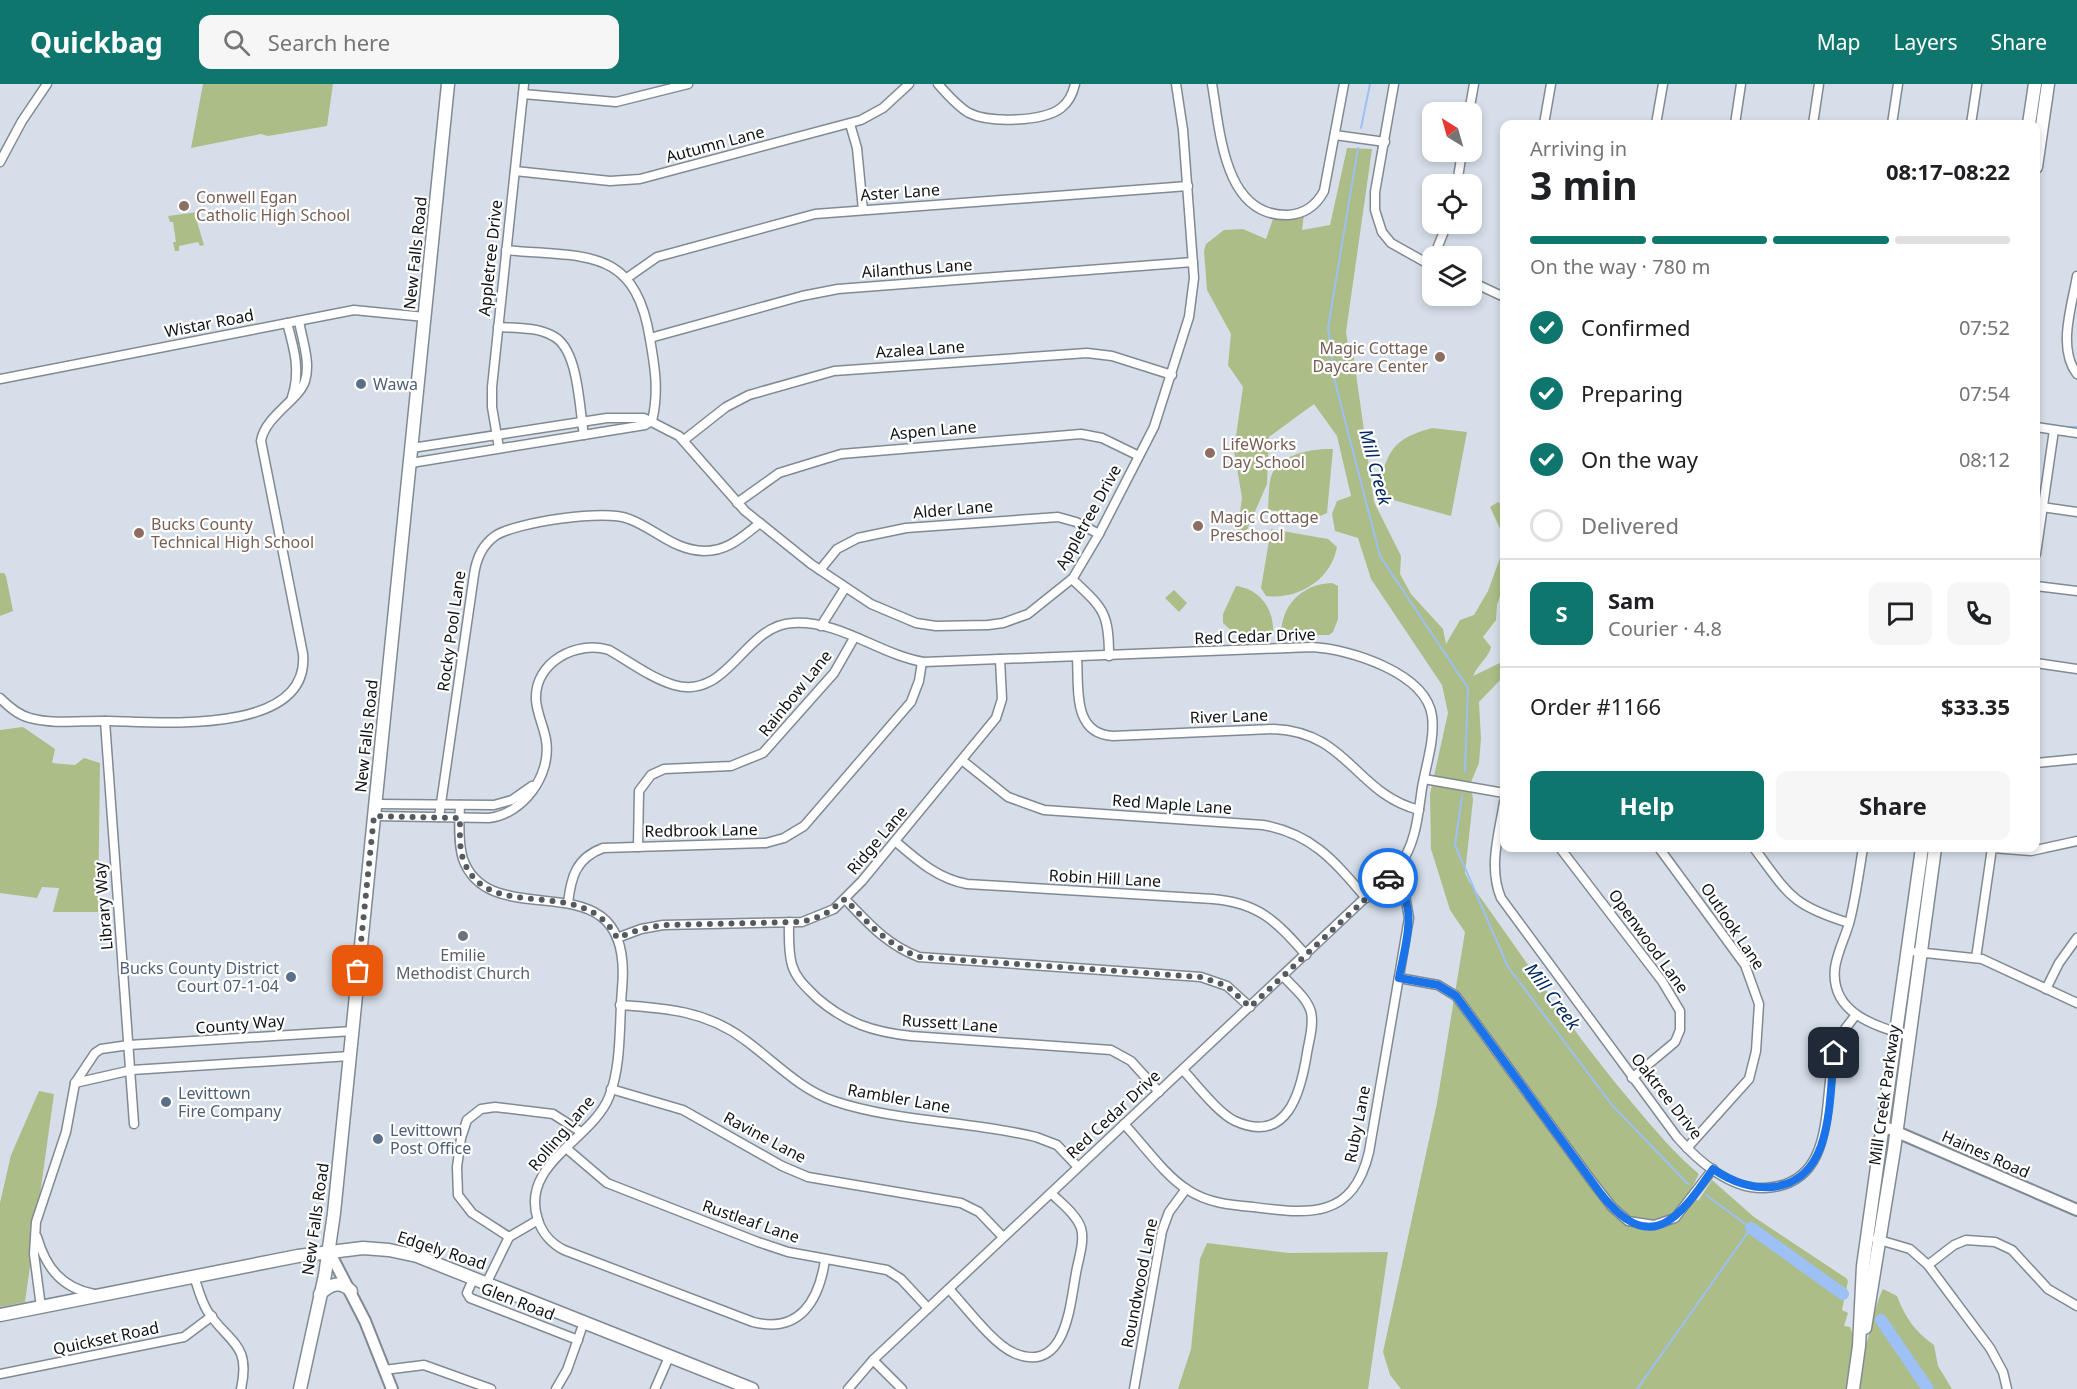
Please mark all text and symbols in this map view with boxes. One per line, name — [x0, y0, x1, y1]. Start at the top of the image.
search box — [199, 15, 619, 69]
text: Quickbag — [30, 23, 163, 61]
icon: search — [220, 26, 253, 59]
text: Search here — [268, 27, 390, 57]
text: Map — [1817, 28, 1861, 56]
text: Layers — [1894, 28, 1958, 56]
text: Share — [1991, 28, 2047, 56]
north arrow — [1422, 102, 1482, 162]
map controls — [1422, 102, 1482, 306]
street label: Autumn Lane — [663, 120, 767, 168]
text: Arriving in — [1530, 135, 1627, 162]
text: 08:17–08:22 — [1886, 156, 2010, 186]
text: 3 min — [1530, 158, 1637, 211]
button: locate — [1422, 174, 1482, 234]
street label: Aster Lane — [859, 178, 941, 206]
place label: Conwell Egan Catholic High School — [196, 186, 350, 226]
street label: New Falls Road — [398, 195, 432, 311]
marker: Conwell Egan Catholic High School — [177, 199, 191, 213]
street label: Appletree Drive — [473, 199, 507, 317]
button: layers — [1422, 246, 1482, 306]
street label: Ailanthus Lane — [861, 253, 973, 283]
text: On the way · 780 m — [1530, 253, 1710, 280]
street label: Wistar Road — [162, 304, 256, 342]
icon: check — [1530, 311, 1563, 344]
text: Confirmed — [1581, 312, 1691, 342]
text: 07:52 — [1959, 314, 2010, 341]
street label: Azalea Lane — [875, 335, 965, 363]
place label: Magic Cottage Daycare Center — [1313, 337, 1428, 377]
marker: Magic Cottage Daycare Center — [1433, 350, 1447, 364]
place label: Wawa — [373, 373, 418, 395]
marker: Wawa — [354, 377, 368, 391]
icon: check — [1530, 377, 1563, 410]
text: Preparing — [1581, 378, 1683, 408]
text: 07:54 — [1959, 380, 2010, 407]
street label: Aspen Lane — [889, 415, 977, 445]
water label: Mill Creek — [1354, 426, 1398, 509]
place label: LifeWorks Day School — [1222, 433, 1305, 473]
icon: check — [1530, 443, 1563, 476]
text: On the way — [1581, 444, 1698, 474]
marker: LifeWorks Day School — [1203, 446, 1217, 460]
text: 08:12 — [1959, 446, 2010, 473]
street label: Appletree Drive — [1050, 461, 1126, 573]
street label: Alder Lane — [912, 495, 994, 523]
place label: Magic Cottage Preschool — [1210, 506, 1318, 546]
text: Delivered — [1581, 510, 1679, 540]
place label: Bucks County Technical High School — [151, 513, 314, 553]
marker: Magic Cottage Preschool — [1191, 519, 1205, 533]
marker: Bucks County Technical High School — [132, 526, 146, 540]
street label: Rocky Pool Lane — [432, 569, 470, 693]
button: chat — [1869, 582, 1932, 645]
button: phone — [1947, 582, 2010, 645]
text: Sam — [1608, 585, 1655, 615]
text: S — [1555, 598, 1568, 628]
text: Courier · 4.8 — [1608, 615, 1722, 642]
street label: Red Cedar Drive — [1194, 623, 1316, 649]
street label: Rainbow Lane — [753, 645, 837, 741]
street label: New Falls Road — [349, 678, 383, 794]
text: Order #1166 — [1530, 691, 1661, 721]
text: $33.35 — [1941, 691, 2010, 721]
street label: River Lane — [1189, 704, 1269, 728]
button: Help — [1530, 771, 1764, 840]
button: Share — [1776, 771, 2010, 840]
street label: Red Maple Lane — [1111, 789, 1233, 819]
street label: Ridge Lane — [842, 801, 912, 879]
street label: Redbrook Lane — [644, 818, 758, 842]
courier — [1358, 848, 1418, 908]
street label: Library Way — [88, 860, 118, 951]
icon: car — [1372, 862, 1405, 895]
street label: Robin Hill Lane — [1048, 864, 1162, 892]
street label: Outlook Lane — [1696, 878, 1770, 974]
street label: Openwood Lane — [1604, 885, 1694, 997]
marker: Emilie Methodist Church — [456, 929, 470, 943]
place label: Emilie Methodist Church — [396, 944, 530, 984]
pin — [332, 945, 383, 996]
icon: bag — [341, 954, 374, 987]
place label: Bucks County District Court 07-1-04 — [120, 957, 279, 997]
water label: Mill Creek — [1520, 958, 1587, 1035]
marker: Bucks County District Court 07-1-04 — [284, 970, 298, 984]
street label: County Way — [195, 1009, 286, 1039]
street label: Russett Lane — [901, 1009, 999, 1037]
street label: Mill Creek Parkway — [1863, 1022, 1905, 1167]
pin — [1808, 1027, 1859, 1078]
icon: home — [1817, 1036, 1850, 1069]
street label: Oaktree Drive — [1626, 1048, 1708, 1144]
street label: Red Cedar Drive — [1061, 1065, 1165, 1163]
street label: Rambler Lane — [846, 1078, 952, 1118]
place label: Levittown Fire Company — [178, 1082, 282, 1122]
street label: Ruby Lane — [1339, 1084, 1375, 1164]
street label: Rolling Lane — [523, 1091, 599, 1175]
marker: Levittown Fire Company — [159, 1095, 173, 1109]
street label: Ravine Lane — [720, 1106, 810, 1168]
place label: Levittown Post Office — [390, 1119, 471, 1159]
street label: Haines Road — [1939, 1125, 2033, 1183]
marker: Levittown Post Office — [371, 1132, 385, 1146]
street label: New Falls Road — [296, 1161, 334, 1277]
street label: Rustleaf Lane — [700, 1194, 802, 1248]
street label: Roundwood Lane — [1116, 1216, 1162, 1350]
street label: Edgely Road — [395, 1225, 489, 1275]
street label: Glen Road — [478, 1277, 558, 1325]
street label: Quickset Road — [51, 1316, 161, 1360]

